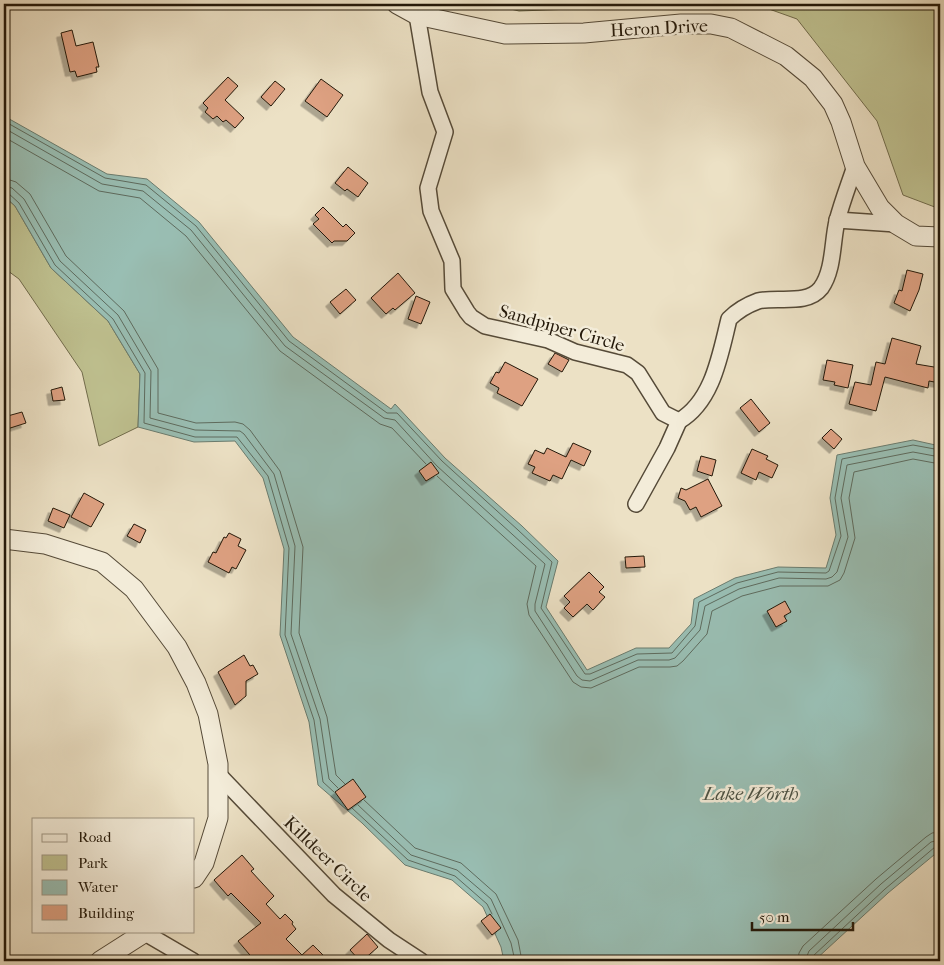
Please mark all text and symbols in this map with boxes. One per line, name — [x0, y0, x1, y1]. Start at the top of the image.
street label: Heron Drive — [610, 15, 708, 42]
street label: Sandpiper Circle — [497, 301, 627, 356]
water label: Lake Worth — [701, 783, 799, 805]
street label: Killdeer Circle — [279, 812, 376, 907]
legend — [32, 818, 195, 932]
text: Road — [78, 828, 112, 846]
text: Park — [78, 854, 108, 872]
text: Water — [77, 878, 118, 896]
scale bar — [752, 900, 853, 932]
text: Building — [78, 904, 135, 922]
text: 50 m — [759, 908, 790, 926]

